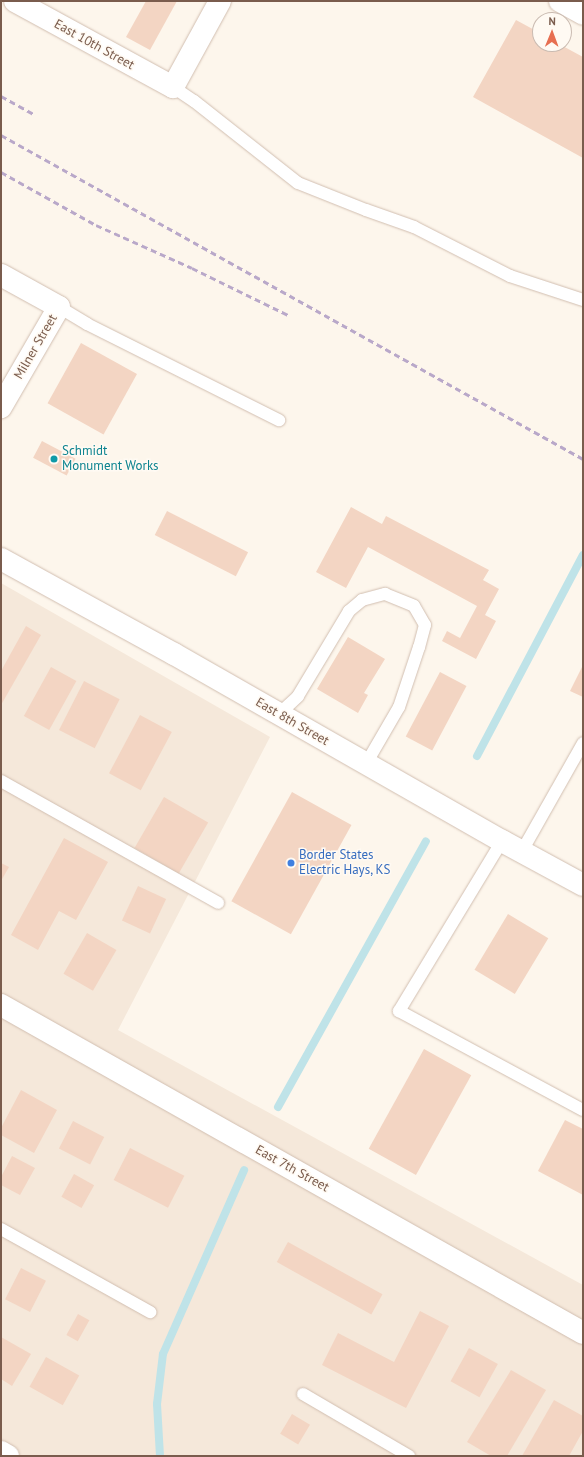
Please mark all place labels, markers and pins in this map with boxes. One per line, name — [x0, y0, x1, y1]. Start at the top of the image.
place label: Schmidt Monument Works — [62, 444, 159, 475]
marker: Schmidt Monument Works — [49, 454, 59, 464]
place label: Border States Electric Hays, KS — [299, 848, 392, 879]
marker: Border States Electric Hays, KS — [286, 858, 296, 868]

